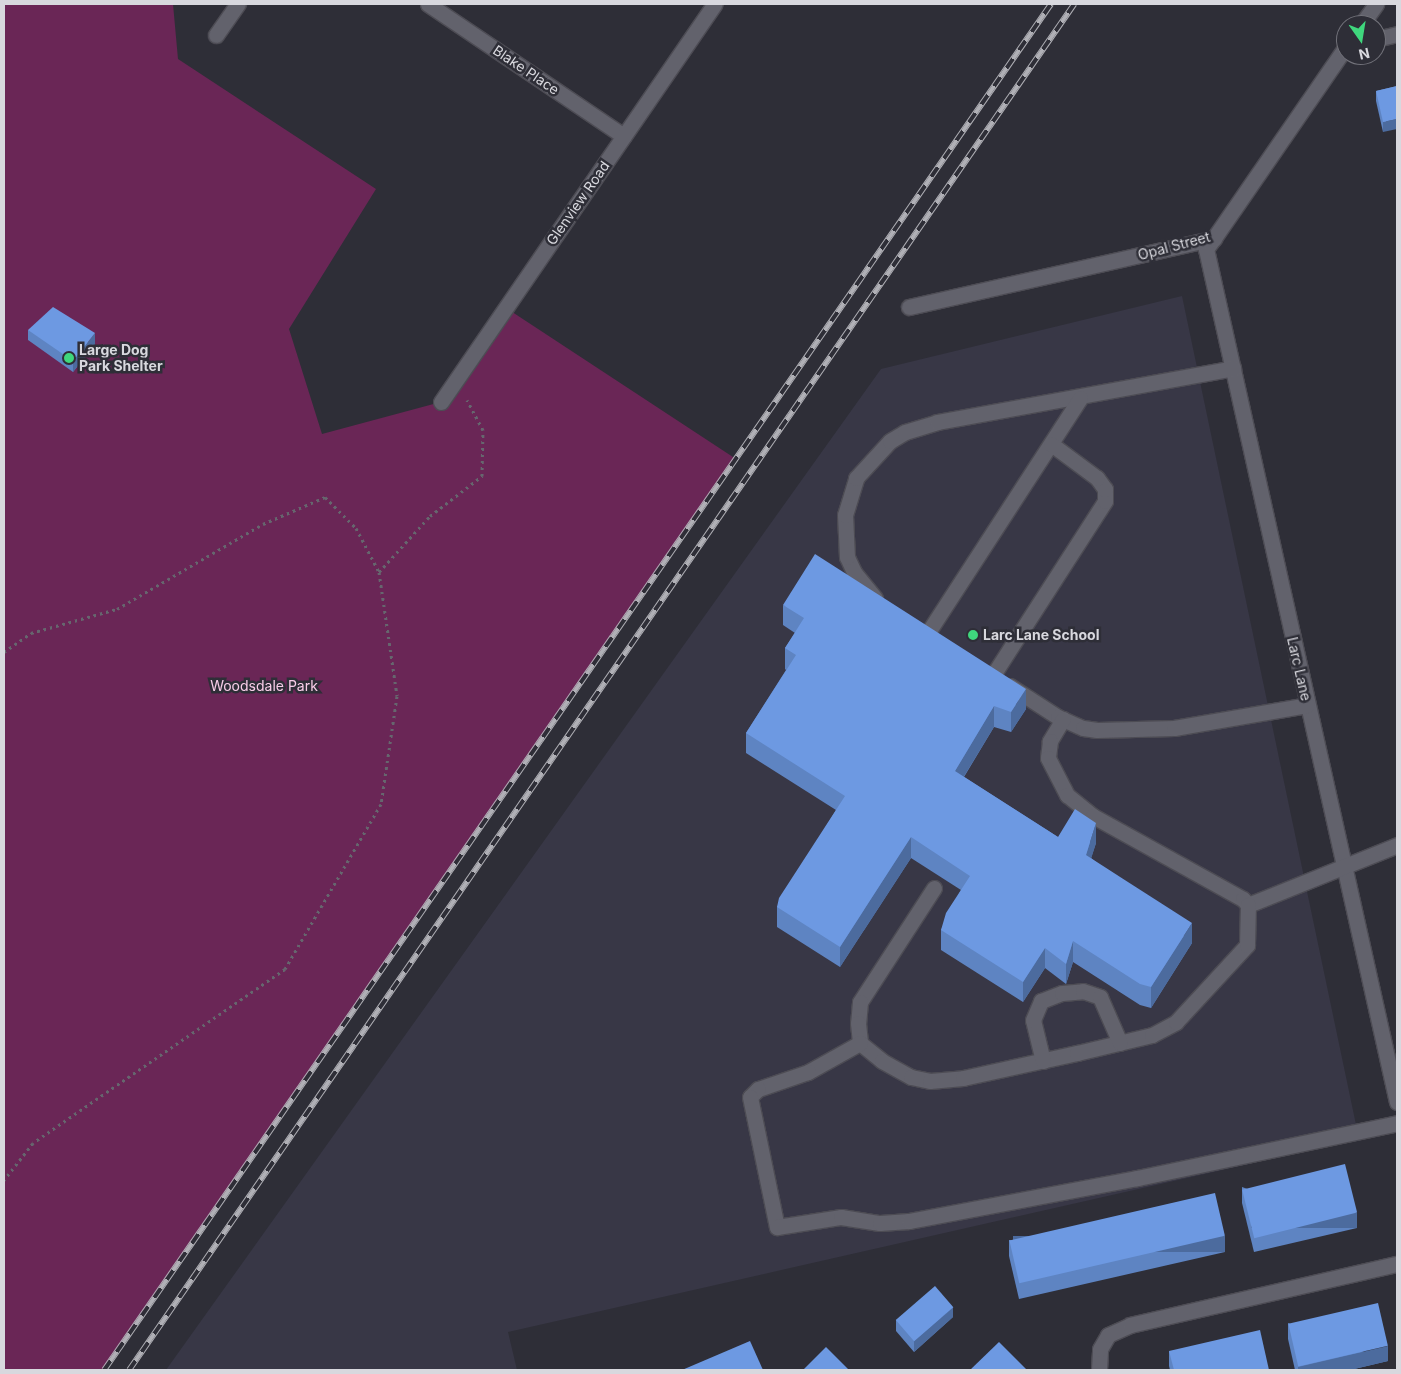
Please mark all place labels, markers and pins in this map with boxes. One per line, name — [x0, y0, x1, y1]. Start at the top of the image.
place label: Large Dog Park Shelter — [79, 342, 163, 374]
marker: Large Dog Park Shelter — [63, 352, 75, 364]
place label: Larc Lane School — [983, 627, 1099, 643]
marker: Larc Lane School — [967, 629, 979, 641]

